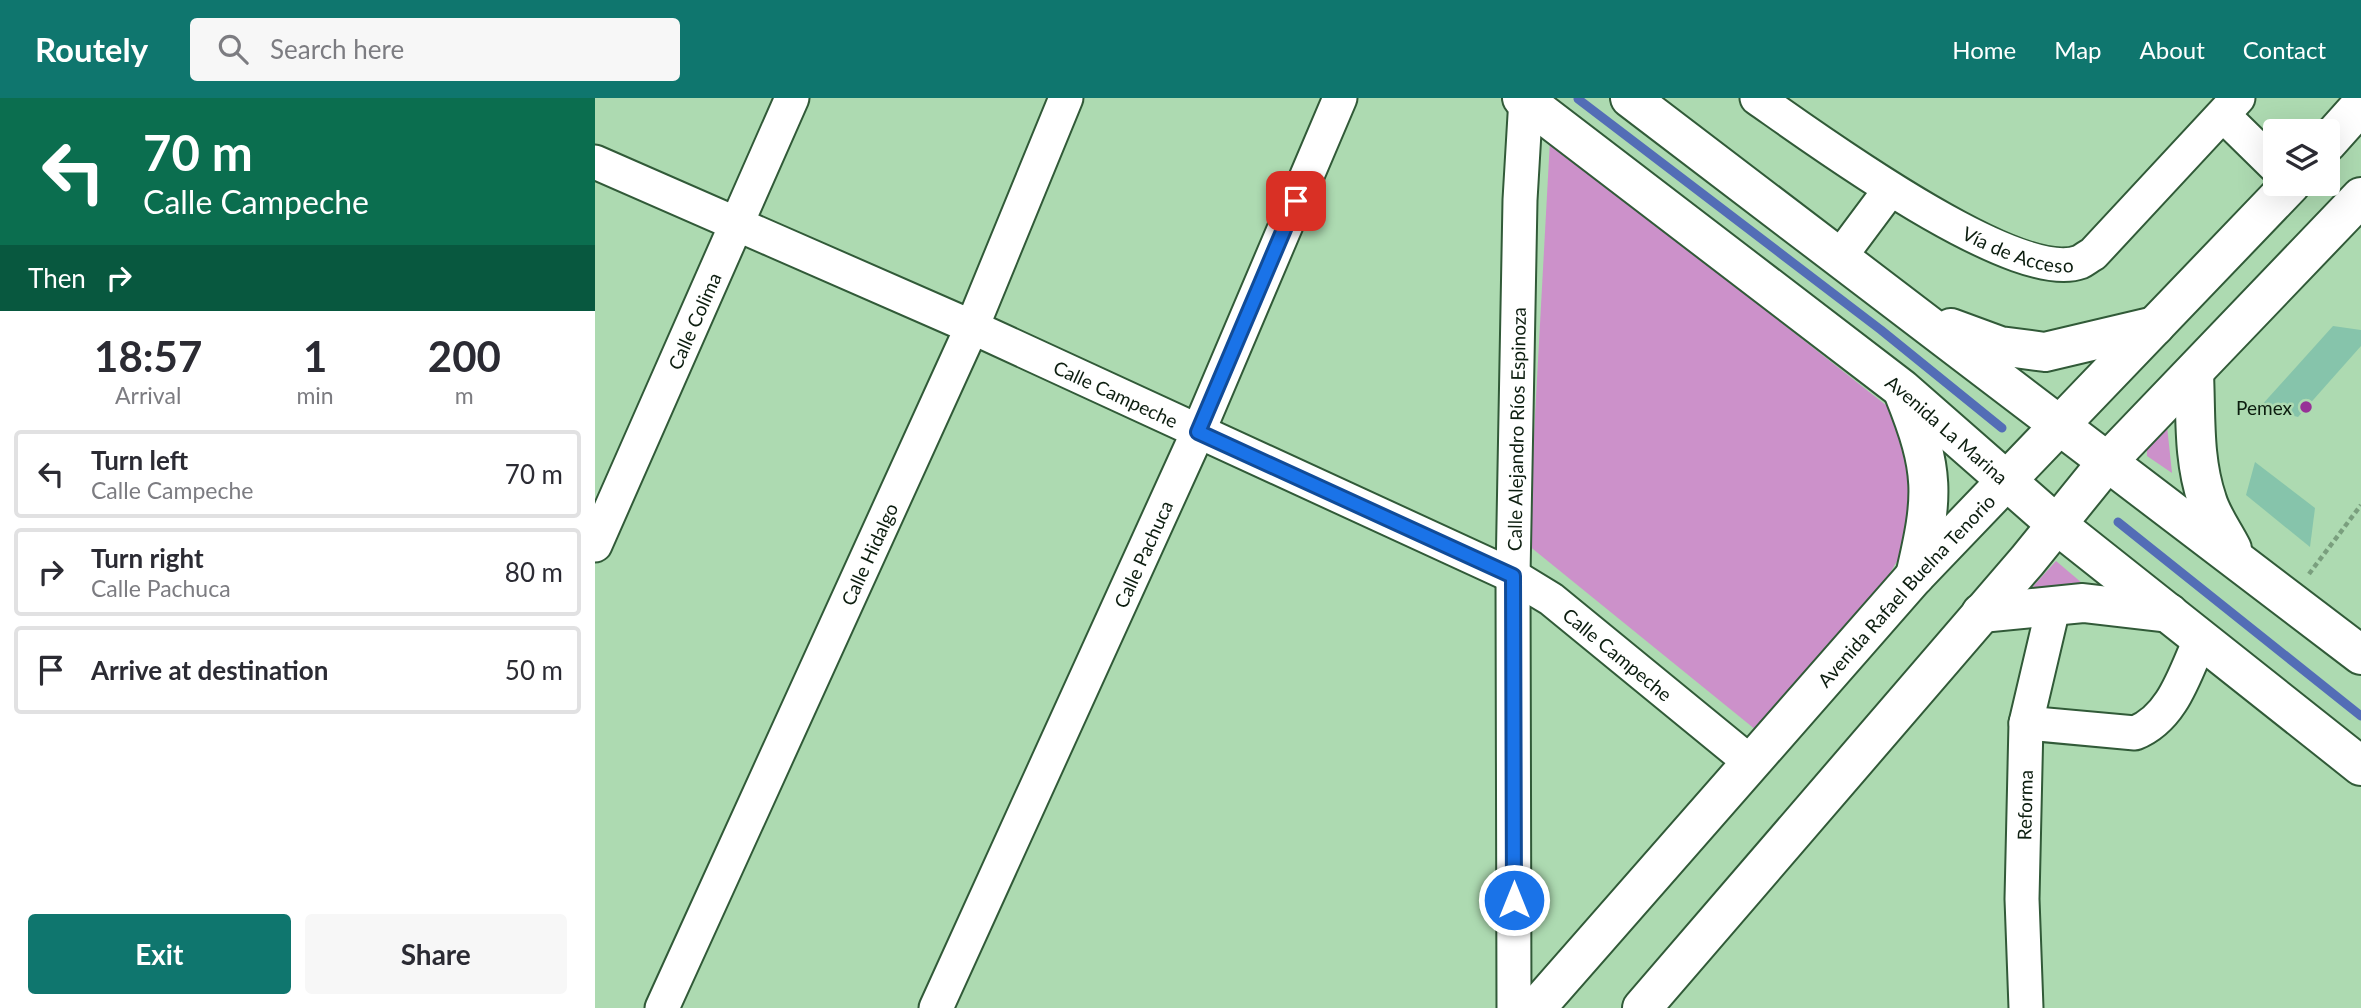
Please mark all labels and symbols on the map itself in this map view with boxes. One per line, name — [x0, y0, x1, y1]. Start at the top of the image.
pin — [1266, 171, 1326, 231]
street label: Vía de Acceso — [1959, 221, 2074, 276]
street label: Calle Colima — [662, 269, 725, 373]
street label: Calle Alejandro Ríos Espinoza — [1502, 307, 1530, 551]
street label: Calle Campeche — [1050, 355, 1182, 432]
street label: Avenida La Marina — [1882, 370, 2013, 488]
place label: Pemex — [2236, 396, 2293, 419]
marker: Pemex — [2298, 399, 2314, 415]
street label: Avenida Rafael Buelna Tenorio — [1812, 489, 1999, 691]
street label: Calle Pachuca — [1108, 496, 1177, 611]
street label: Calle Hidalgo — [835, 499, 902, 609]
street label: Calle Campeche — [1559, 602, 1677, 705]
street label: Reforma — [2012, 770, 2036, 841]
position arrow — [1477, 863, 1551, 937]

